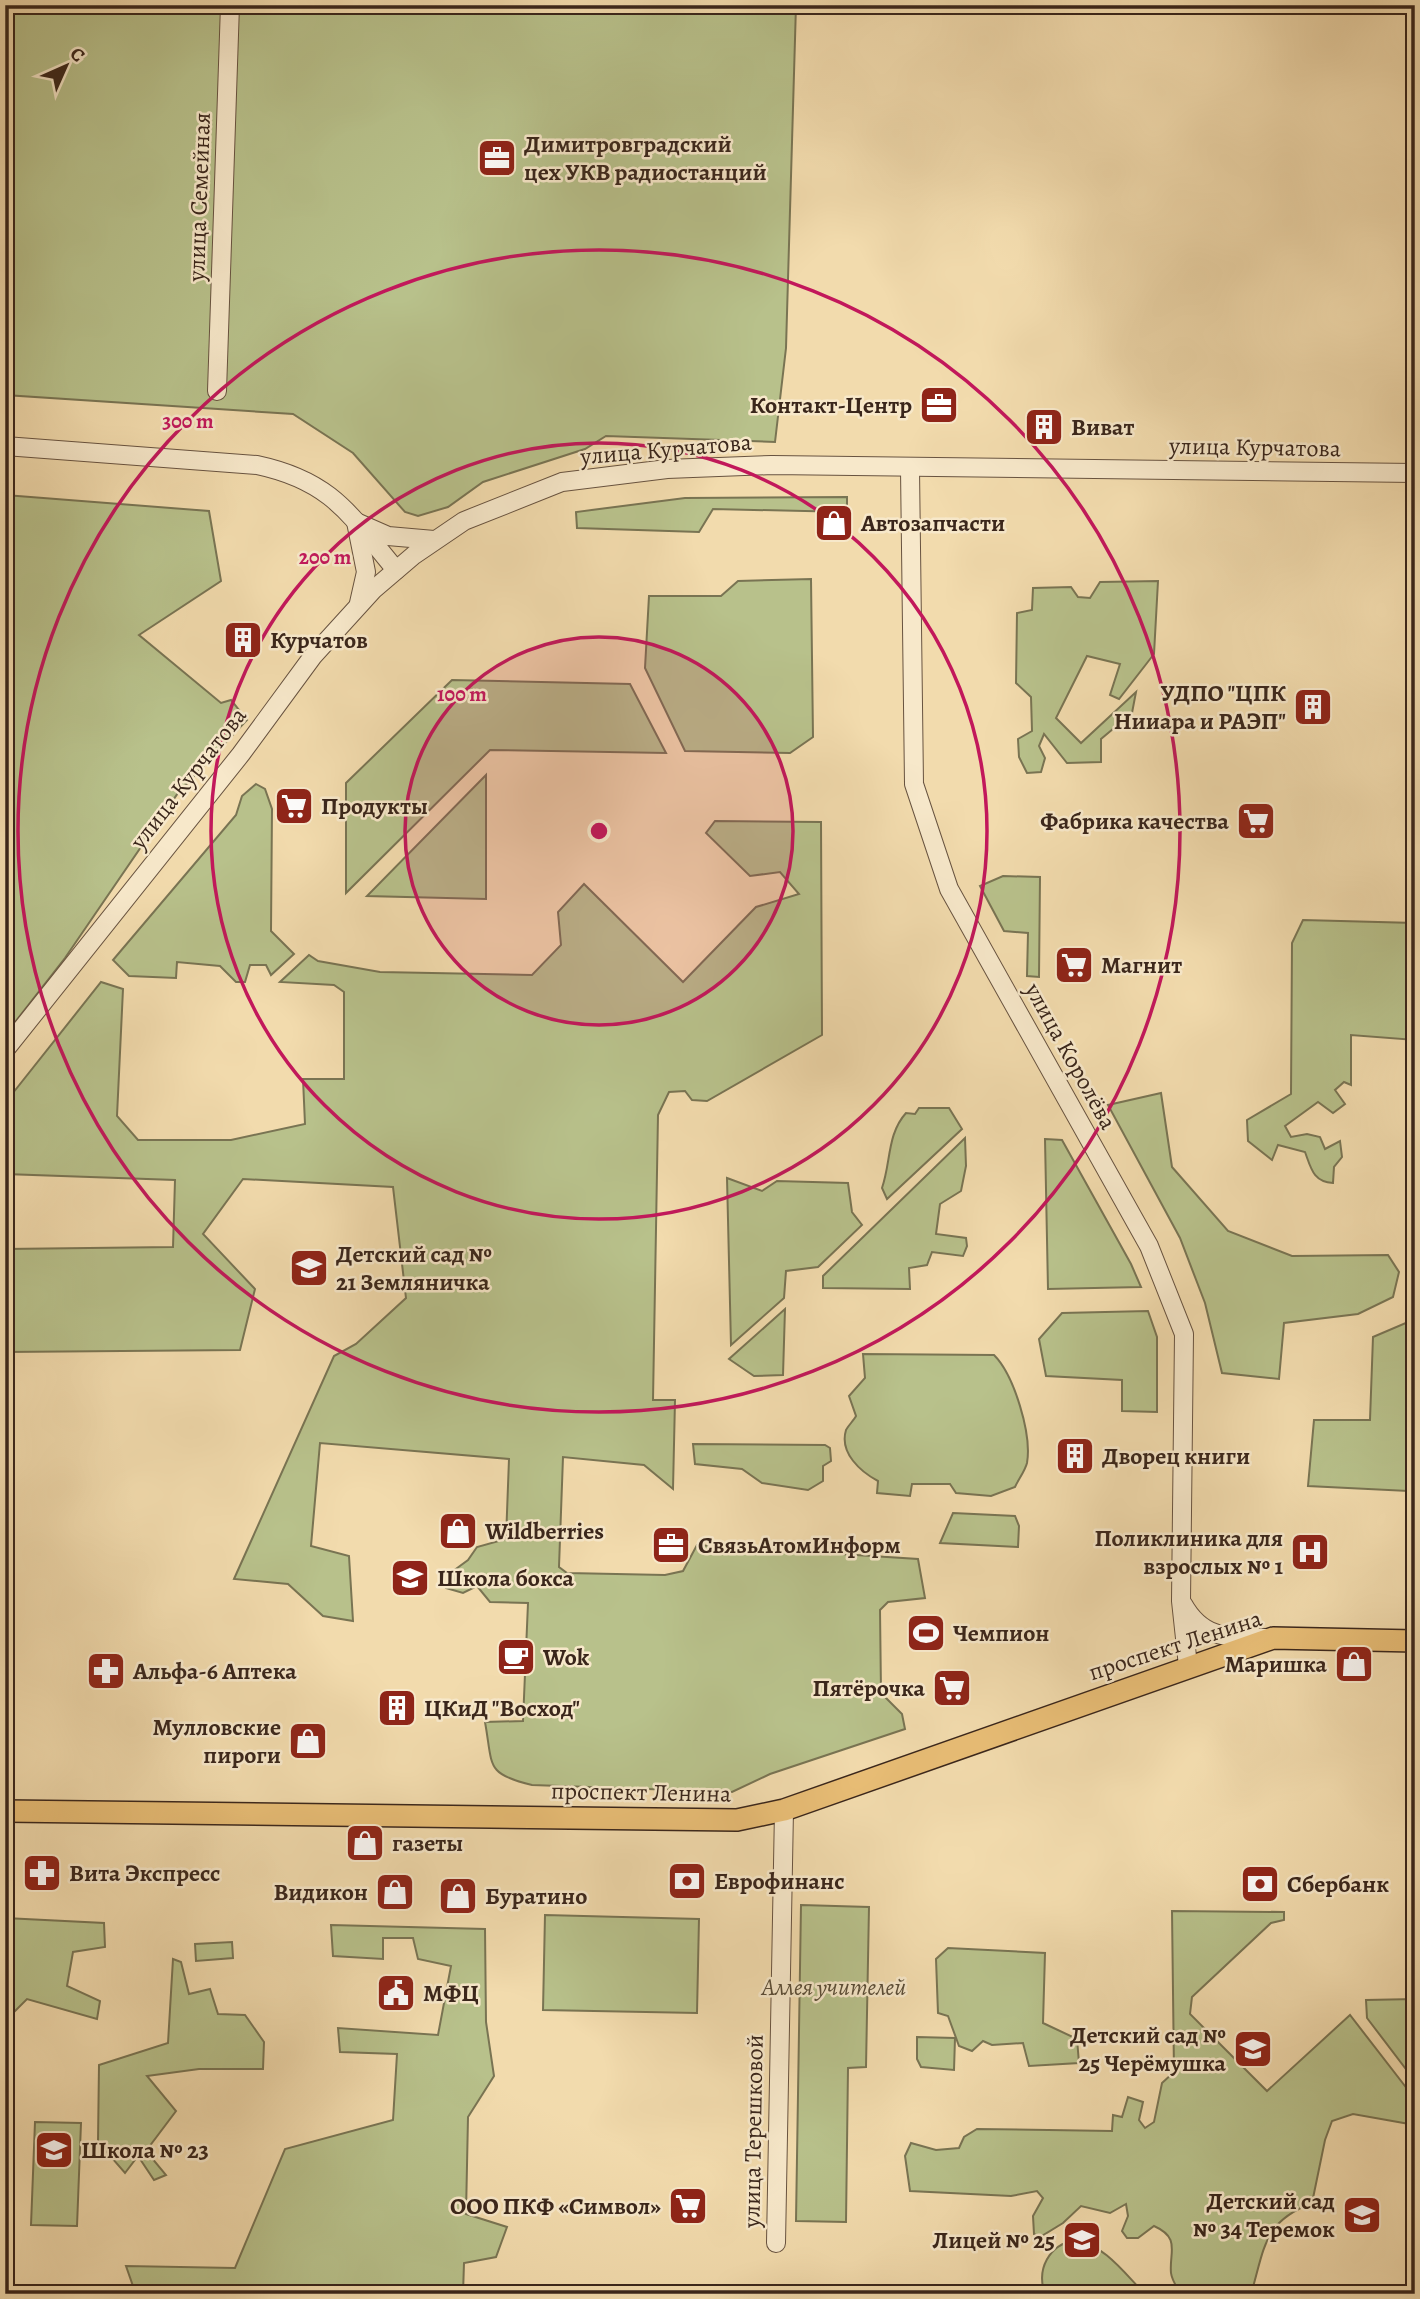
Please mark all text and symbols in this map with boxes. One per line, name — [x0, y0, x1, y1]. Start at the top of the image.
north arrow — [32, 32, 102, 102]
text: С — [64, 41, 91, 68]
street label: улица Семейная — [180, 112, 218, 283]
place label: Димитровградский цех УКВ радиостанций — [524, 128, 767, 188]
office icon: Димитровградский цех УКВ радиостанций — [476, 137, 518, 179]
office icon: Контакт-Центр — [918, 384, 960, 426]
place label: Контакт-Центр — [750, 389, 912, 421]
building icon: Виват — [1023, 406, 1065, 448]
text: 300 m — [162, 407, 214, 435]
place label: Виват — [1071, 411, 1134, 443]
street label: улица Курчатова — [578, 426, 753, 473]
street label: улица Курчатова — [1168, 429, 1341, 464]
shop icon: Автозапчасти — [813, 502, 855, 544]
place label: Автозапчасти — [860, 507, 1005, 539]
text: 200 m — [299, 543, 352, 571]
building icon: Курчатов — [222, 619, 264, 661]
place label: Курчатов — [270, 624, 368, 656]
place label: УДПО "ЦПК Нииара и РАЭП" — [1114, 677, 1286, 737]
text: 100 m — [437, 680, 487, 708]
building icon: УДПО "ЦПК Нииара и РАЭП" — [1292, 686, 1334, 728]
street label: улица Курчатова — [122, 700, 254, 856]
supermarket icon: Продукты — [273, 785, 315, 827]
place label: Продукты — [321, 790, 428, 822]
supermarket icon: Фабрика качества — [1235, 800, 1277, 842]
place label: Фабрика качества — [1040, 805, 1230, 837]
centre of rings — [587, 819, 611, 843]
supermarket icon: Магнит — [1053, 944, 1095, 986]
place label: Магнит — [1101, 949, 1182, 981]
street label: улица Королёва — [1017, 976, 1124, 1135]
place label: Детский сад № 21 Земляничка — [336, 1238, 492, 1298]
school or university icon: Детский сад № 21 Земляничка — [288, 1247, 330, 1289]
building icon: Дворец книги — [1054, 1435, 1096, 1477]
place label: Дворец книги — [1102, 1440, 1250, 1472]
shop icon: Wildberries — [437, 1510, 479, 1552]
place label: Wildberries — [484, 1515, 604, 1547]
place label: Поликлиника для взрослых № 1 — [1095, 1522, 1283, 1582]
office icon: СвязьАтомИнформ — [650, 1524, 692, 1566]
place label: СвязьАтомИнформ — [698, 1529, 901, 1561]
hospital icon: Поликлиника для взрослых № 1 — [1289, 1531, 1331, 1573]
school or university icon: Школа бокса — [389, 1557, 431, 1599]
place label: Школа бокса — [437, 1562, 575, 1594]
street label: проспект Ленина — [1084, 1602, 1266, 1688]
sports icon: Чемпион — [905, 1612, 947, 1654]
place label: Чемпион — [953, 1617, 1050, 1649]
cafe icon: Wok — [495, 1636, 537, 1678]
place label: Wok — [542, 1641, 590, 1673]
shop icon: Маришка — [1333, 1643, 1375, 1685]
place label: Маришка — [1225, 1648, 1328, 1680]
pharmacy icon: Альфа-6 Аптека — [85, 1650, 127, 1692]
place label: Альфа-6 Аптека — [132, 1655, 297, 1687]
supermarket icon: Пятёрочка — [931, 1667, 973, 1709]
place label: Пятёрочка — [812, 1672, 926, 1704]
building icon: ЦКиД "Восход" — [376, 1687, 418, 1729]
place label: ЦКиД "Восход" — [424, 1692, 580, 1724]
place label: Мулловские пироги — [152, 1711, 281, 1771]
shop icon: Мулловские пироги — [287, 1720, 329, 1762]
street label: проспект Ленина — [551, 1774, 731, 1810]
shop icon: газеты — [344, 1822, 386, 1864]
place label: газеты — [392, 1827, 463, 1859]
pharmacy icon: Вита Экспресс — [21, 1852, 63, 1894]
place label: Вита Экспресс — [69, 1857, 220, 1889]
bank icon: Еврофинанс — [666, 1860, 708, 1902]
bank icon: Сбербанк — [1239, 1863, 1281, 1905]
place label: Еврофинанс — [714, 1865, 845, 1897]
place label: Сбербанк — [1287, 1868, 1389, 1900]
shop icon: Видикон — [374, 1871, 416, 1913]
shop icon: Буратино — [437, 1875, 479, 1917]
place label: Видикон — [273, 1876, 368, 1908]
place label: Буратино — [485, 1880, 587, 1912]
park label: Аллея учителей — [760, 1971, 906, 2003]
public building icon: МФЦ — [375, 1972, 417, 2014]
place label: МФЦ — [423, 1977, 479, 2009]
place label: Детский сад № 25 Черёмушка — [1070, 2019, 1227, 2079]
school or university icon: Детский сад № 25 Черёмушка — [1232, 2028, 1274, 2070]
street label: улица Терешковой — [735, 2034, 771, 2229]
school or university icon: Школа № 23 — [33, 2129, 75, 2171]
place label: Школа № 23 — [81, 2134, 209, 2166]
supermarket icon: ООО ПКФ «Символ» — [667, 2185, 709, 2227]
place label: Детский сад № 34 Теремок — [1193, 2185, 1335, 2245]
place label: ООО ПКФ «Символ» — [450, 2190, 661, 2222]
school or university icon: Детский сад № 34 Теремок — [1341, 2194, 1383, 2236]
school or university icon: Лицей № 25 — [1061, 2219, 1103, 2261]
place label: Лицей № 25 — [932, 2224, 1055, 2256]

